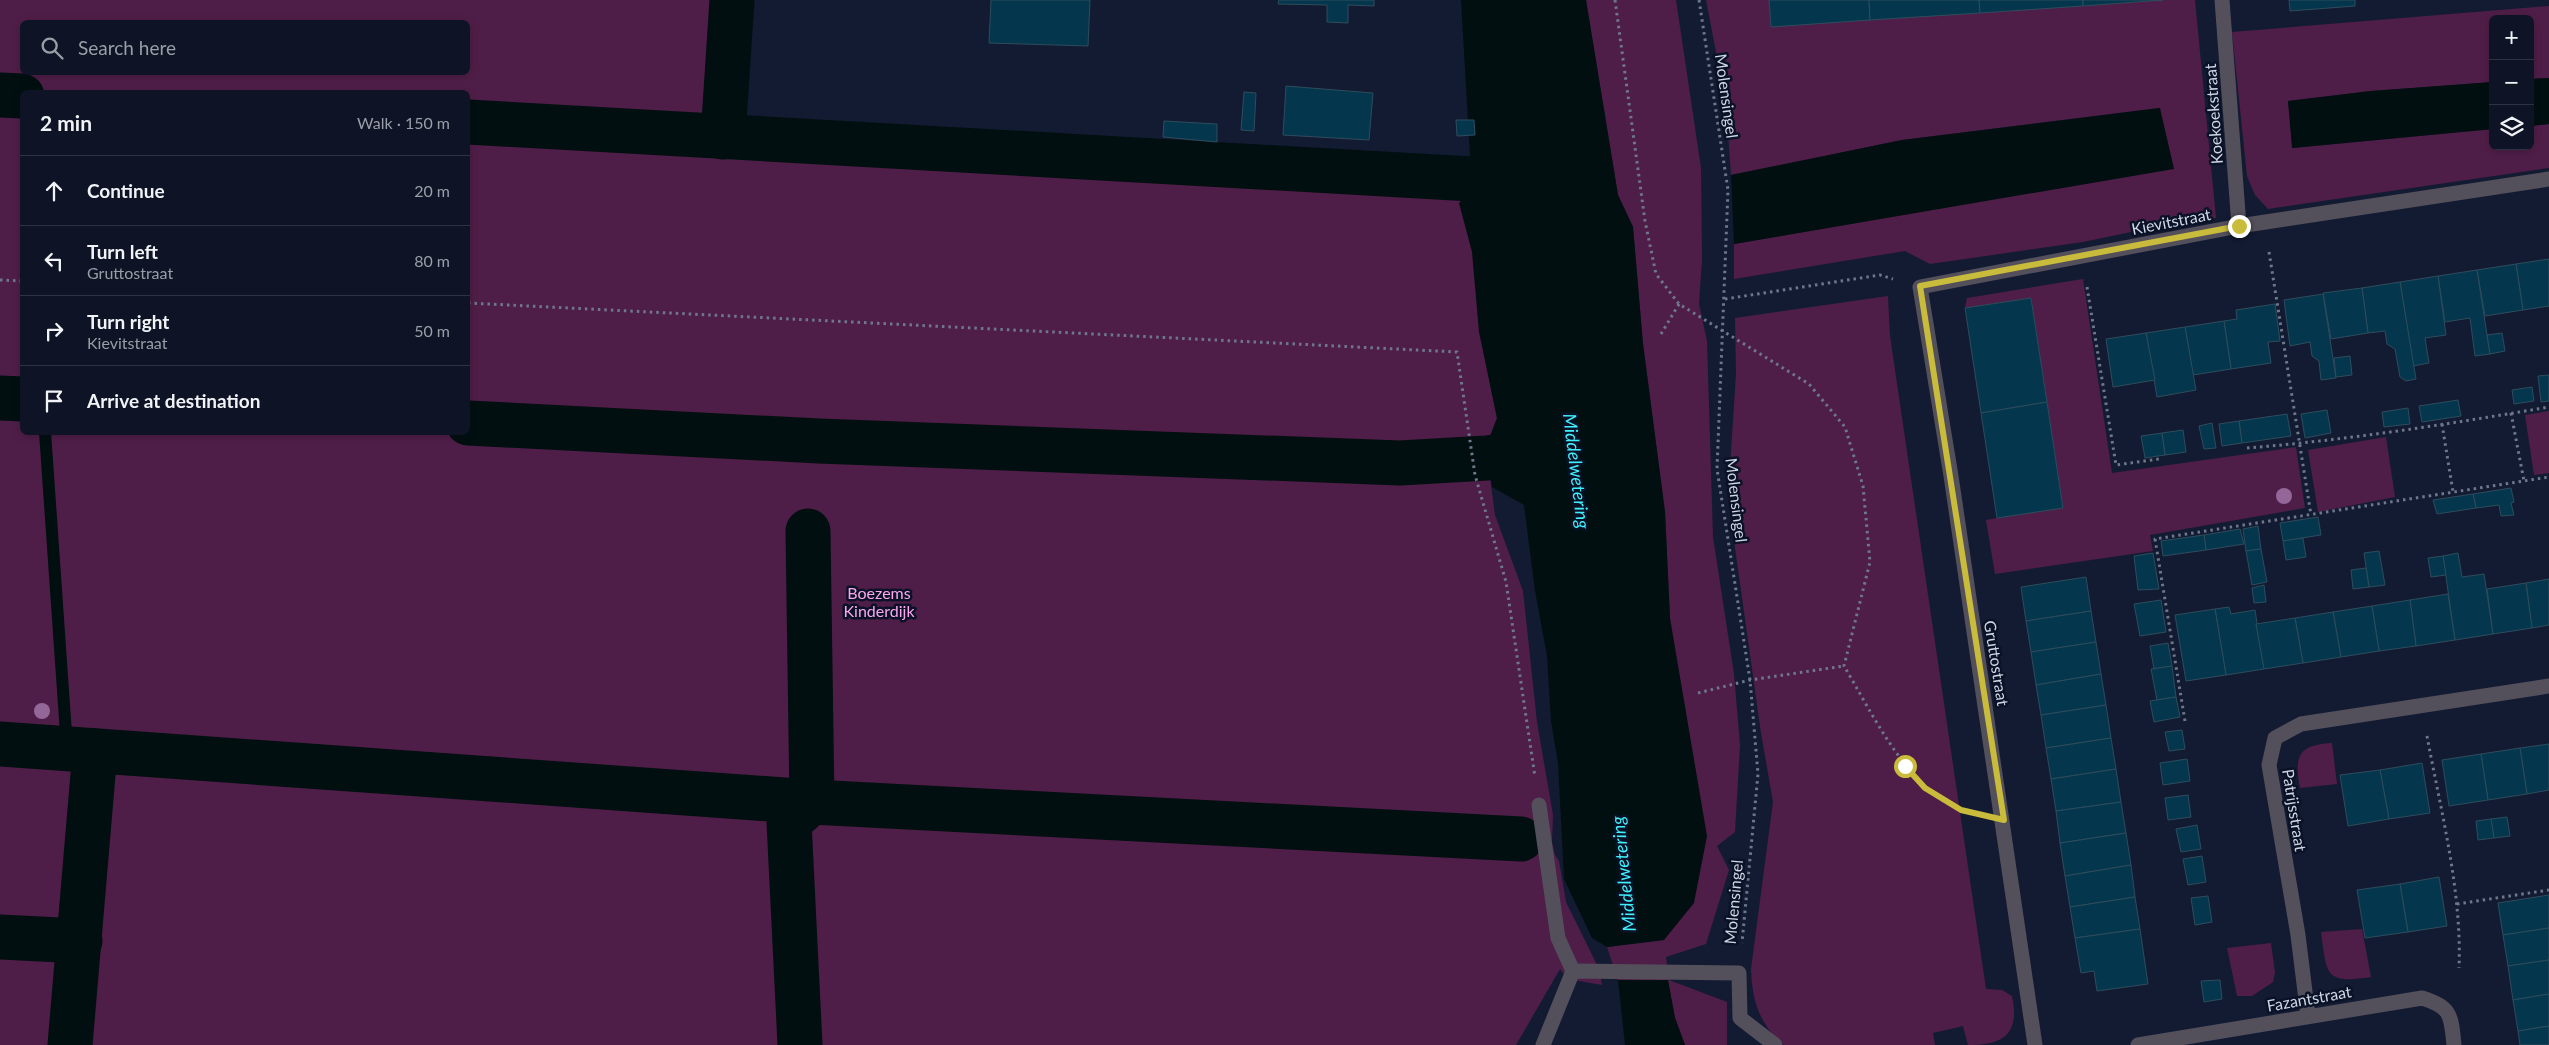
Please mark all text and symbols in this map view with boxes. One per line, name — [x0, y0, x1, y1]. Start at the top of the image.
map controls — [2489, 15, 2534, 150]
button: + — [2489, 15, 2534, 60]
search box — [20, 20, 470, 75]
icon: search — [38, 34, 66, 62]
text: Search here — [78, 36, 176, 59]
street label: Molensingel — [1712, 53, 1742, 139]
button: − — [2489, 60, 2534, 105]
street label: Koekoekstraat — [2200, 63, 2226, 165]
button: layers — [2489, 105, 2534, 150]
text: 2 min — [40, 110, 92, 135]
text: Walk · 150 m — [357, 113, 450, 132]
icon: ahead — [40, 177, 68, 205]
text: Continue — [87, 179, 165, 202]
text: 20 m — [414, 181, 450, 200]
street label: Kievitstraat — [2130, 204, 2213, 238]
route end — [2228, 215, 2251, 238]
text: Turn left — [87, 240, 158, 263]
icon: left — [40, 247, 68, 275]
text: 80 m — [414, 251, 450, 270]
text: Gruttostraat — [87, 263, 173, 282]
text: Turn right — [87, 310, 169, 333]
icon: right — [40, 317, 68, 345]
text: 50 m — [414, 321, 450, 340]
text: Kievitstraat — [87, 333, 167, 352]
icon: arrive — [40, 387, 68, 415]
text: Arrive at destination — [87, 389, 260, 412]
water label: Middelwetering — [1559, 412, 1595, 530]
street label: Molensingel — [1722, 457, 1752, 543]
park label: Boezems Kinderdijk — [843, 583, 915, 620]
street label: Gruttostraat — [1981, 619, 2013, 707]
route start — [1894, 755, 1917, 778]
street label: Patrijsstraat — [2279, 767, 2311, 853]
water label: Middelwetering — [1606, 815, 1640, 933]
street label: Molensingel — [1720, 859, 1746, 945]
street label: Fazantstraat — [2265, 981, 2353, 1015]

